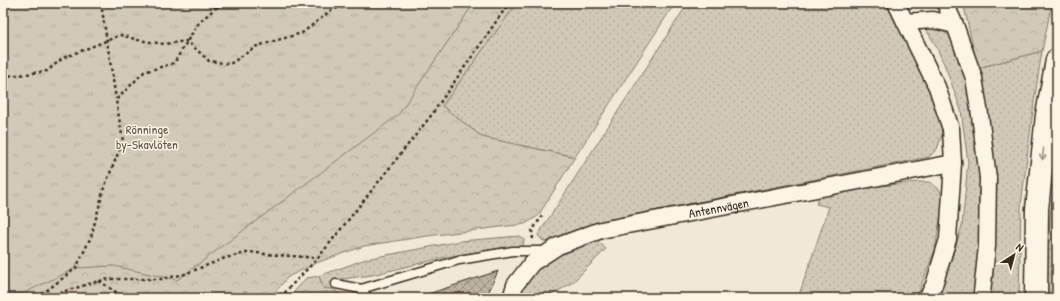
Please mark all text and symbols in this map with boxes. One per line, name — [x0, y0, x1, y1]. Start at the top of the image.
park label: Rönninge by-Skavlöten — [116, 120, 178, 153]
one-way arrow — [1039, 147, 1047, 160]
street label: Antennvägen — [687, 193, 750, 222]
north arrow — [994, 235, 1034, 275]
text: N — [1013, 240, 1026, 254]

